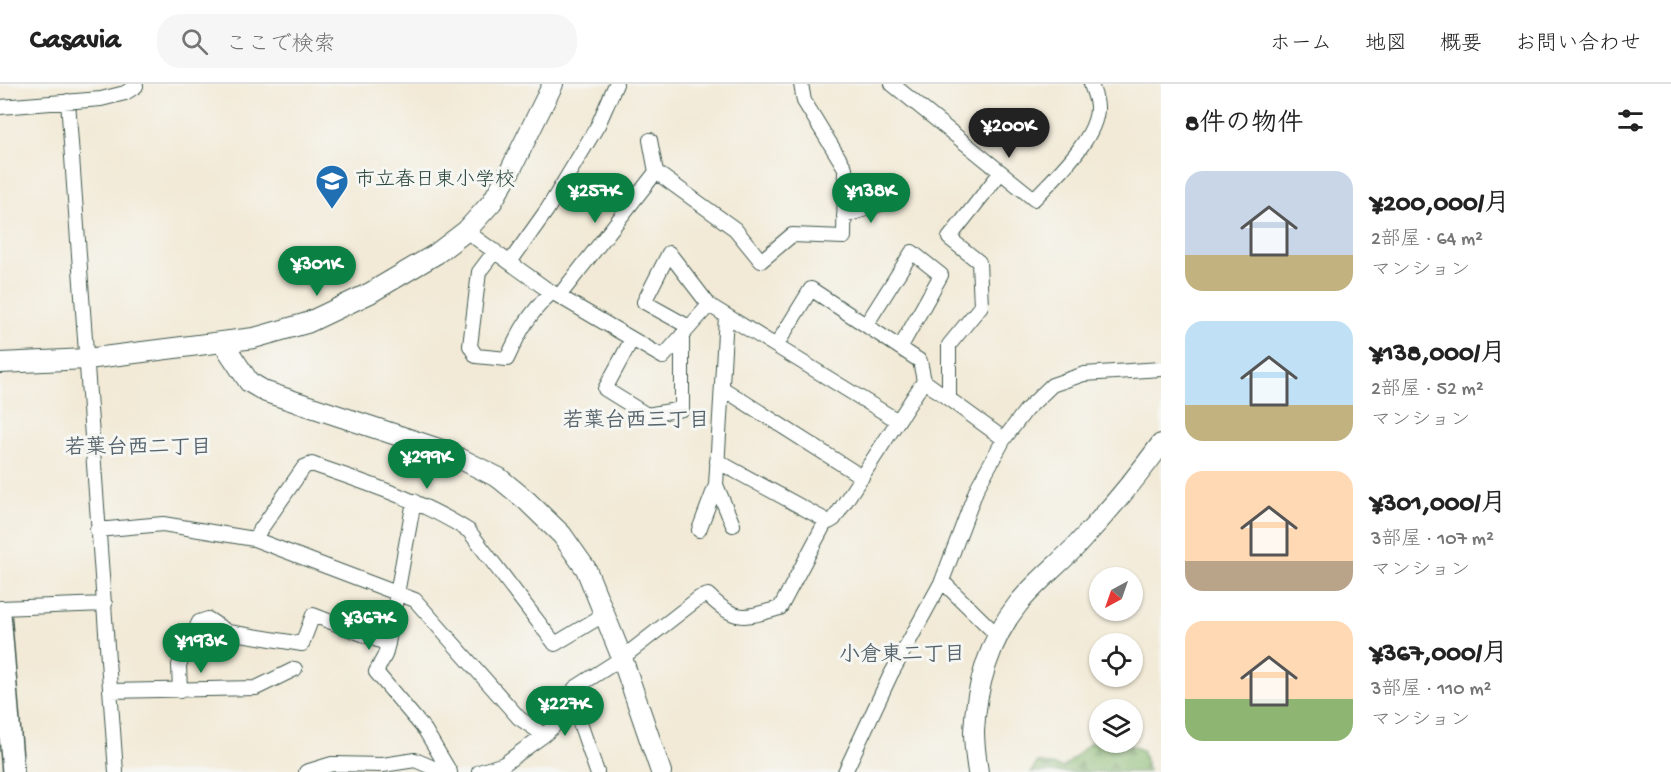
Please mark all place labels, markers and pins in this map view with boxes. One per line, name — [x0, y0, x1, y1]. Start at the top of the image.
pin: ¥200K — [967, 108, 1051, 159]
school or university icon: 市立春日東小学校 — [314, 163, 350, 210]
place label: 市立春日東小学校 — [355, 168, 515, 193]
pin: ¥257K — [553, 173, 637, 224]
pin: ¥138K — [829, 173, 913, 224]
pin: ¥301K — [275, 246, 359, 297]
pin: ¥299K — [385, 439, 469, 490]
pin: ¥367K — [327, 600, 411, 651]
pin: ¥193K — [159, 623, 243, 674]
pin: ¥227K — [523, 686, 607, 737]

